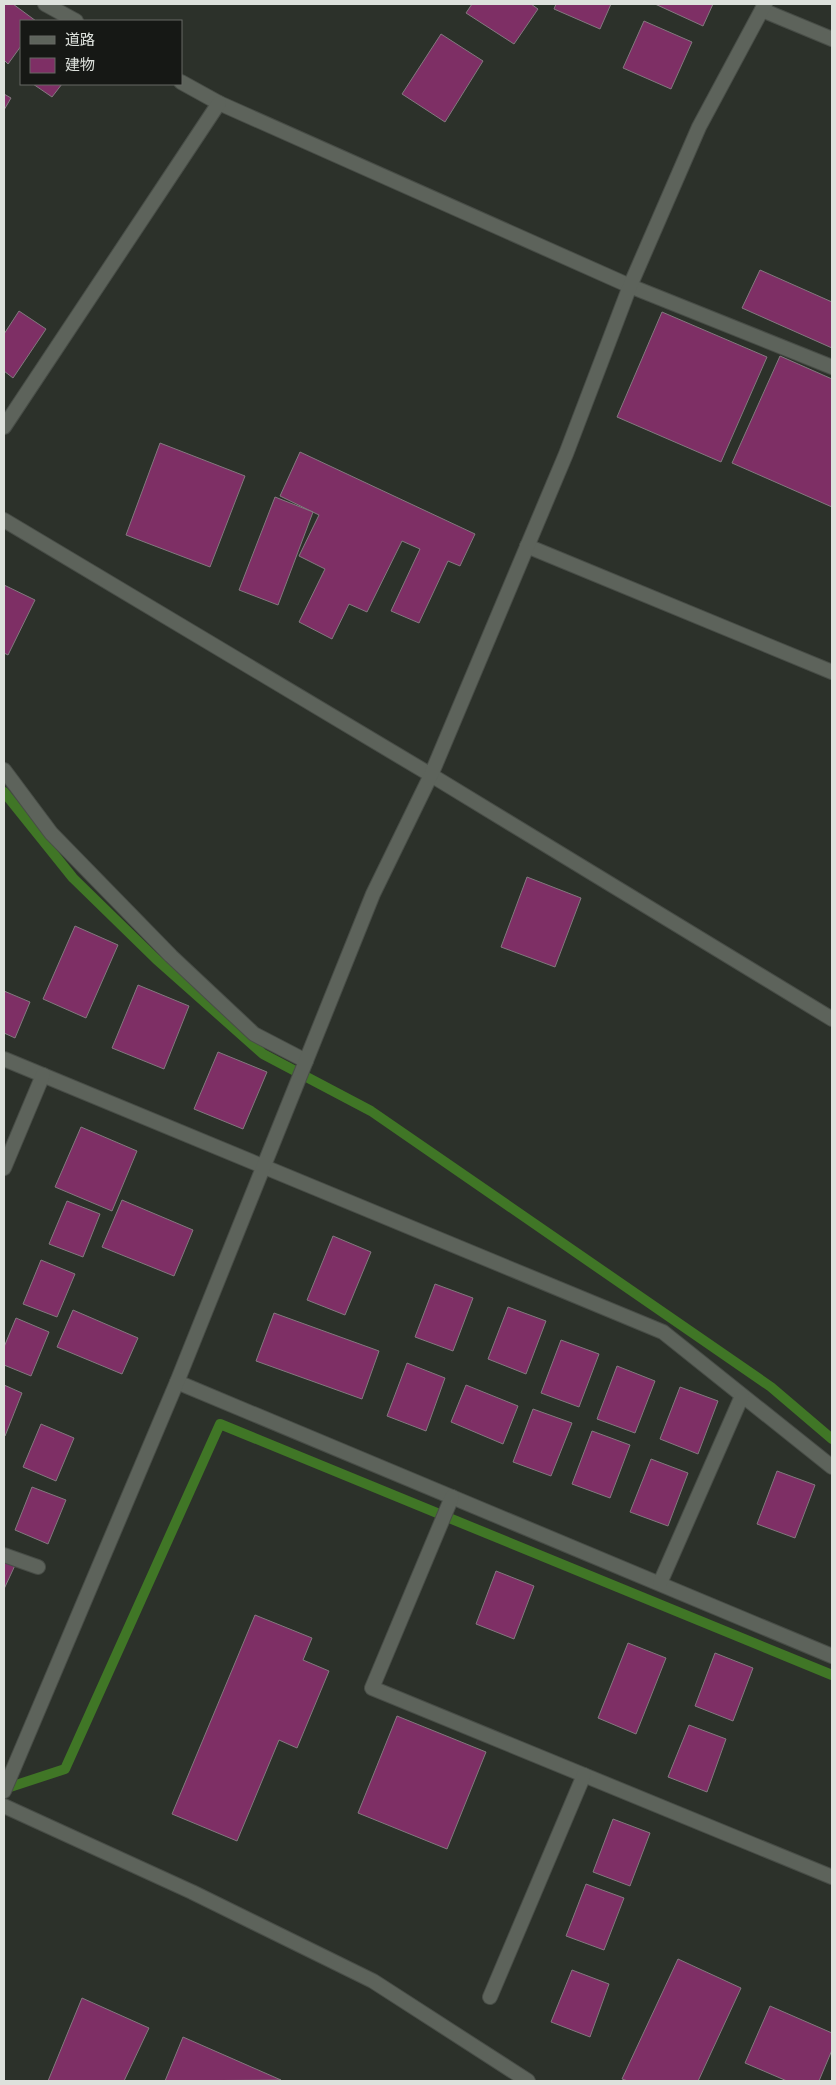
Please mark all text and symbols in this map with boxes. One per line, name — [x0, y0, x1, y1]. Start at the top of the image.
legend — [20, 20, 182, 85]
text: 道路 — [65, 31, 95, 49]
text: 建物 — [65, 56, 95, 74]

